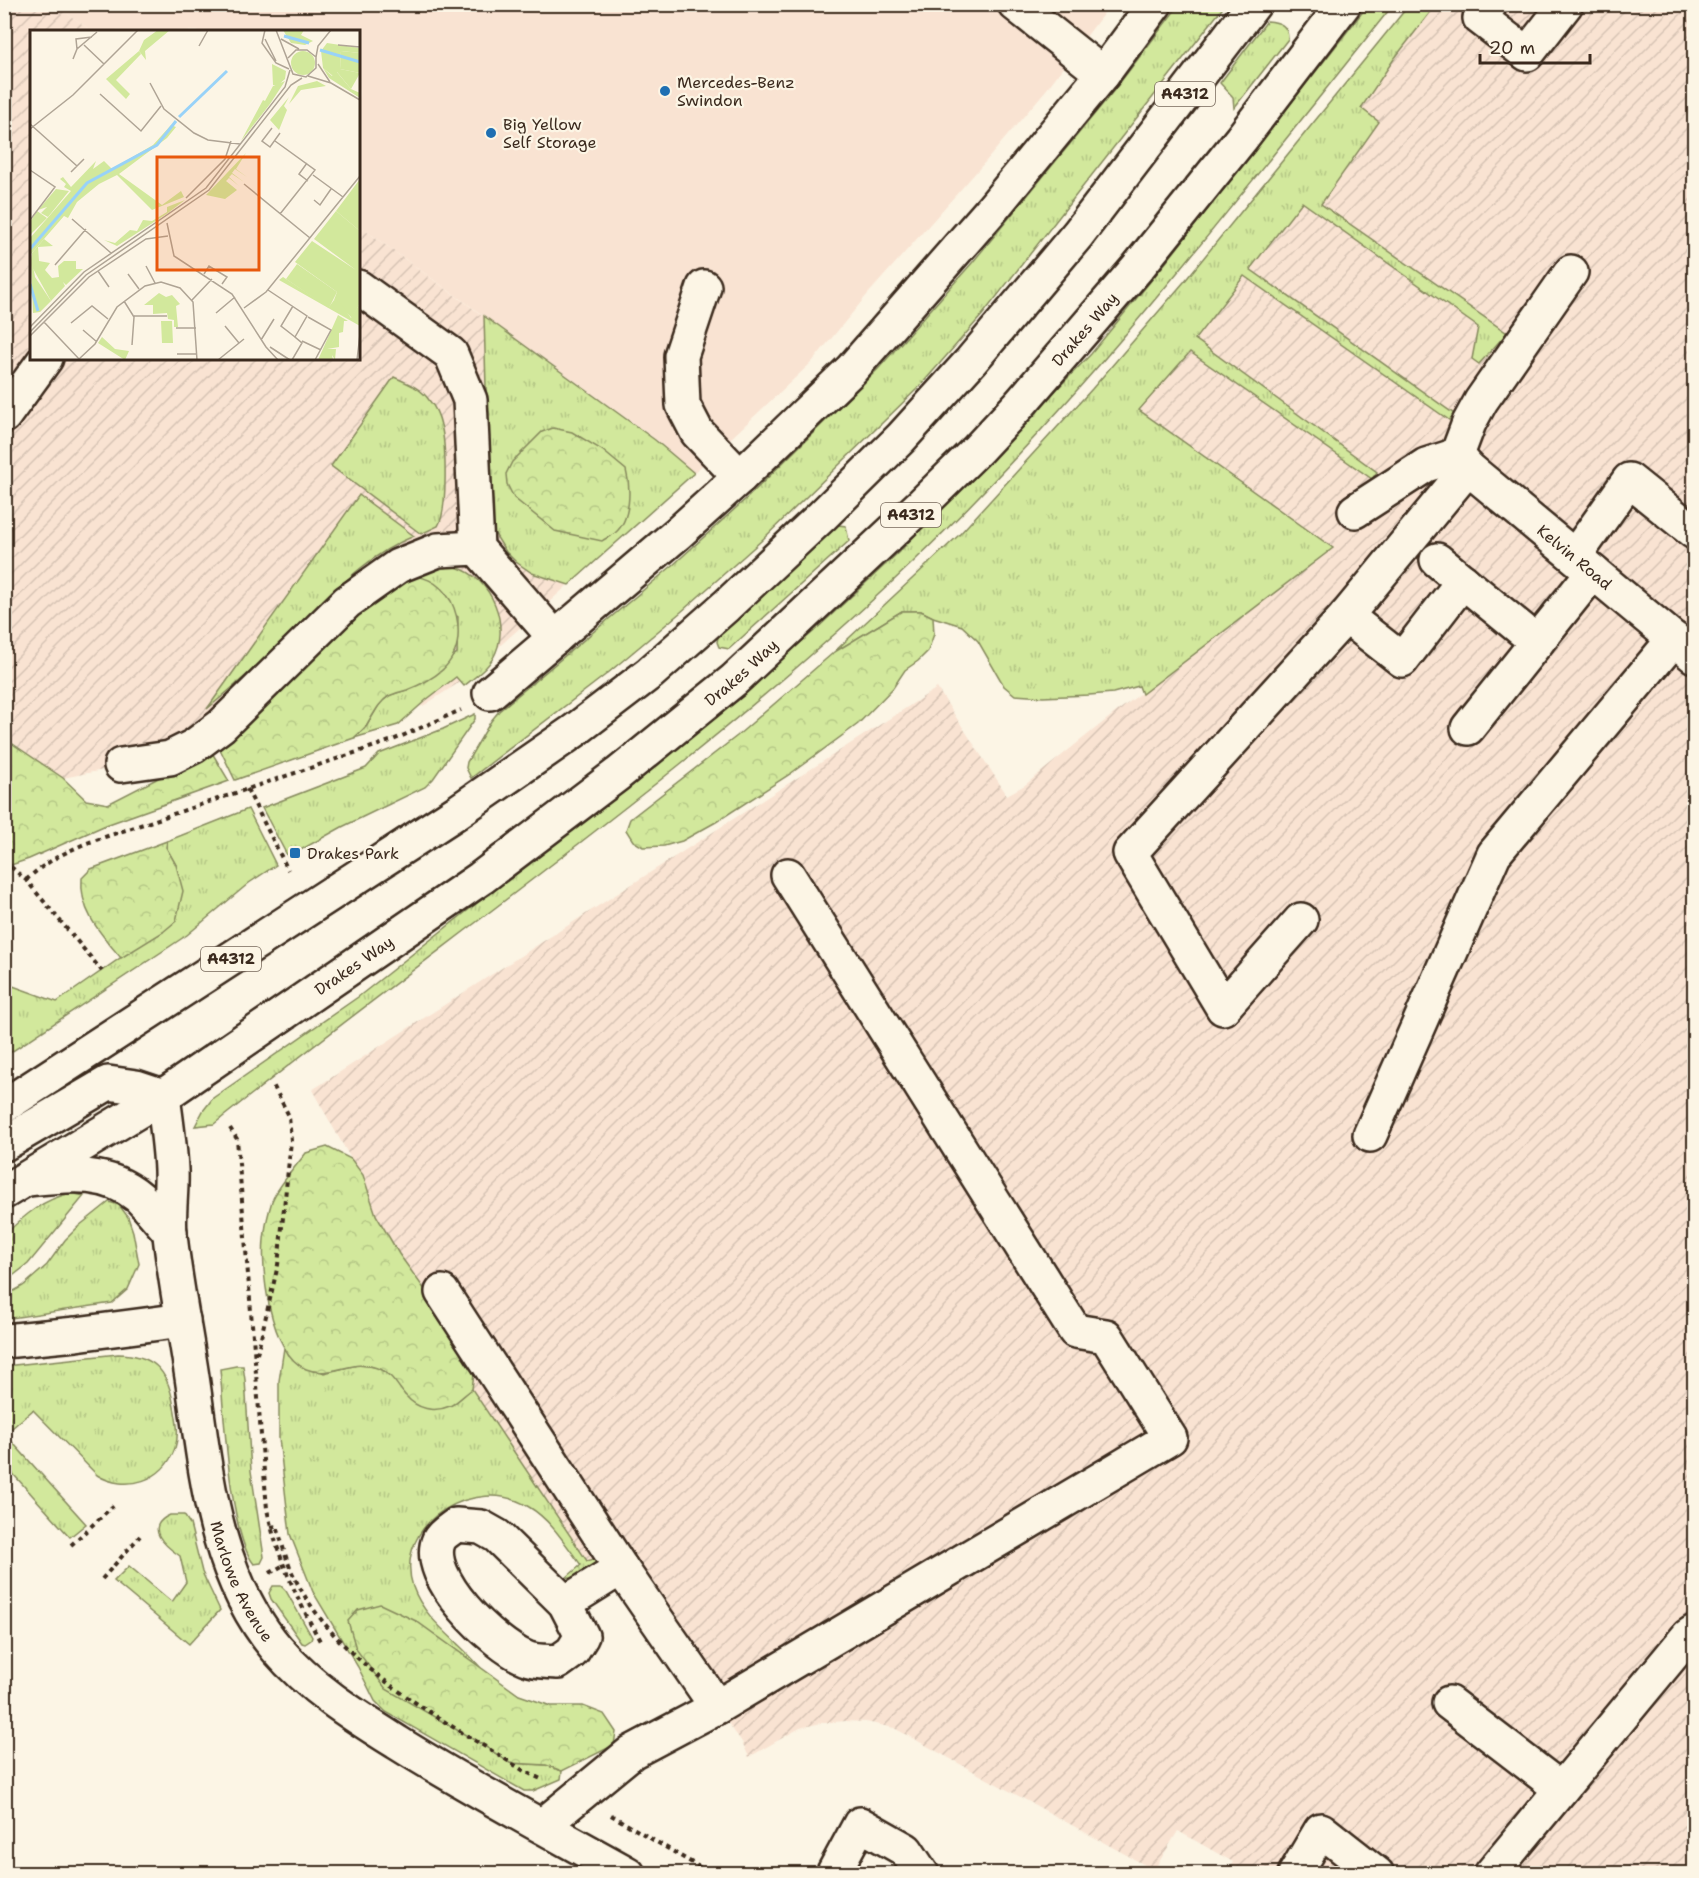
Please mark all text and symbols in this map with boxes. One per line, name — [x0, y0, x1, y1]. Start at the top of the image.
scale bar — [1480, 27, 1590, 65]
inset map — [30, 30, 360, 360]
text: 20 m — [1489, 36, 1535, 60]
place label: Mercedes-Benz Swindon — [677, 72, 795, 111]
road number: A4312 — [1155, 82, 1215, 106]
marker: Mercedes-Benz Swindon — [658, 84, 672, 98]
place label: Big Yellow Self Storage — [503, 114, 596, 153]
marker: Big Yellow Self Storage — [484, 126, 498, 140]
street label: Drakes Way — [1047, 288, 1122, 371]
road number: A4312 — [881, 503, 941, 527]
street label: Kelvin Road — [1533, 520, 1617, 594]
street label: Drakes Way — [700, 634, 782, 710]
place label: Drakes Park — [307, 843, 399, 864]
marker: Drakes Park — [288, 846, 302, 860]
street label: Drakes Way — [310, 931, 397, 1000]
road number: A4312 — [201, 947, 261, 971]
street label: Marlowe Avenue — [206, 1519, 278, 1646]

